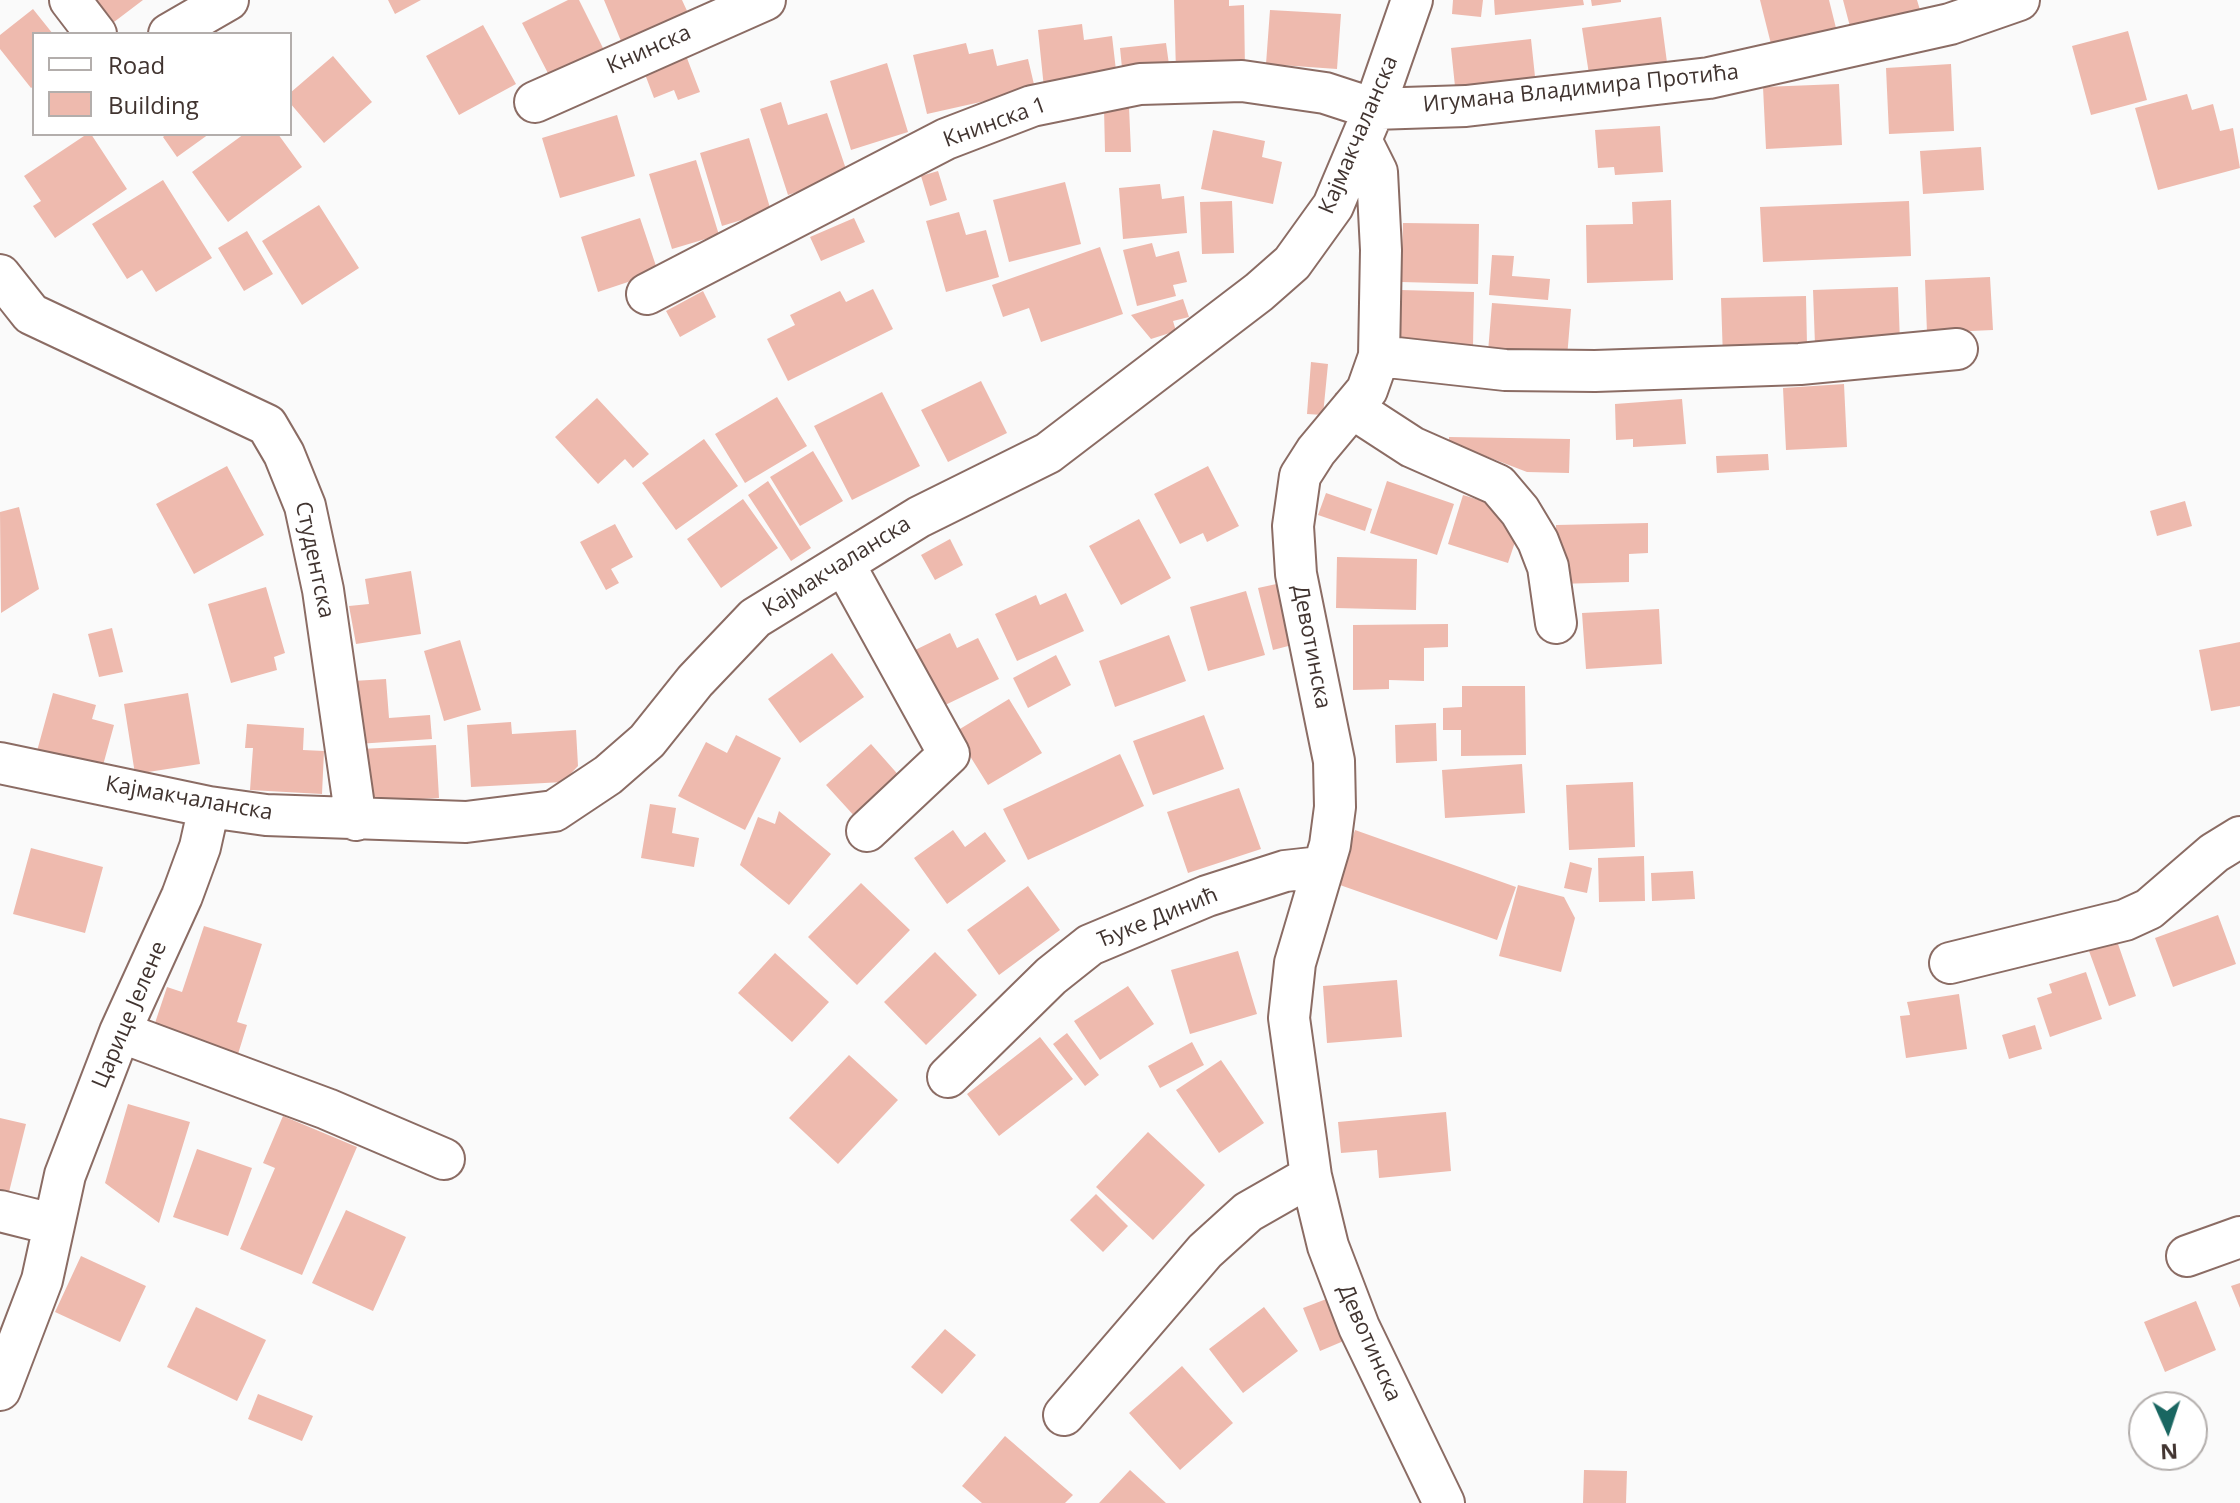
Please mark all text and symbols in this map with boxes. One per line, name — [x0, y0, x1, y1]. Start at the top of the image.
street label: Книнска — [603, 20, 695, 80]
legend — [32, 32, 292, 136]
text: Road — [108, 48, 165, 81]
street label: Кајмакчаланска — [1314, 52, 1404, 218]
street label: Игумана Владимира Протића — [1422, 59, 1740, 119]
text: Building — [108, 88, 199, 121]
street label: Книнска 1 — [940, 92, 1050, 154]
street label: Студентска — [289, 499, 339, 621]
street label: Кајмакчаланска — [758, 511, 916, 623]
street label: Девотинска — [1286, 583, 1336, 711]
street label: Кајмакчаланска — [103, 771, 275, 827]
street label: Ђуке Динић — [1094, 882, 1222, 954]
street label: Царице Јелене — [87, 937, 173, 1093]
street label: Девотинска — [1331, 1280, 1407, 1406]
north arrow — [2128, 1391, 2208, 1471]
text: N — [2159, 1438, 2179, 1468]

